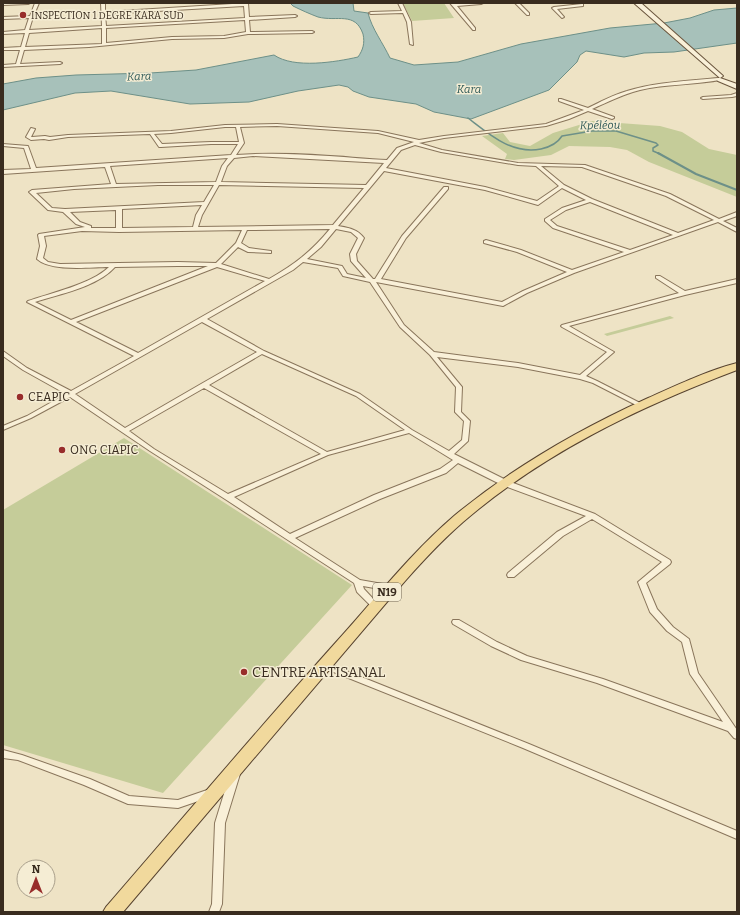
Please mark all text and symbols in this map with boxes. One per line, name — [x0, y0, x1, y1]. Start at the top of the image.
marker: INSPECTION 1 DEGRE KARA SUD — [18, 10, 28, 20]
place label: INSPECTION 1 DEGRE KARA SUD — [31, 10, 184, 22]
water label: Kara — [127, 70, 151, 83]
water label: Kara — [457, 83, 481, 96]
water label: Kpéléou — [580, 119, 620, 132]
place label: CEAPIC — [28, 390, 70, 404]
marker: CEAPIC — [15, 392, 25, 402]
place label: ONG CIAPIC — [70, 443, 139, 457]
marker: ONG CIAPIC — [57, 445, 67, 455]
road number: N19 — [373, 583, 401, 601]
place label: CENTRE ARTISANAL — [252, 664, 386, 681]
marker: CENTRE ARTISANAL — [239, 667, 249, 677]
north arrow — [16, 859, 56, 899]
text: N — [32, 863, 41, 876]

